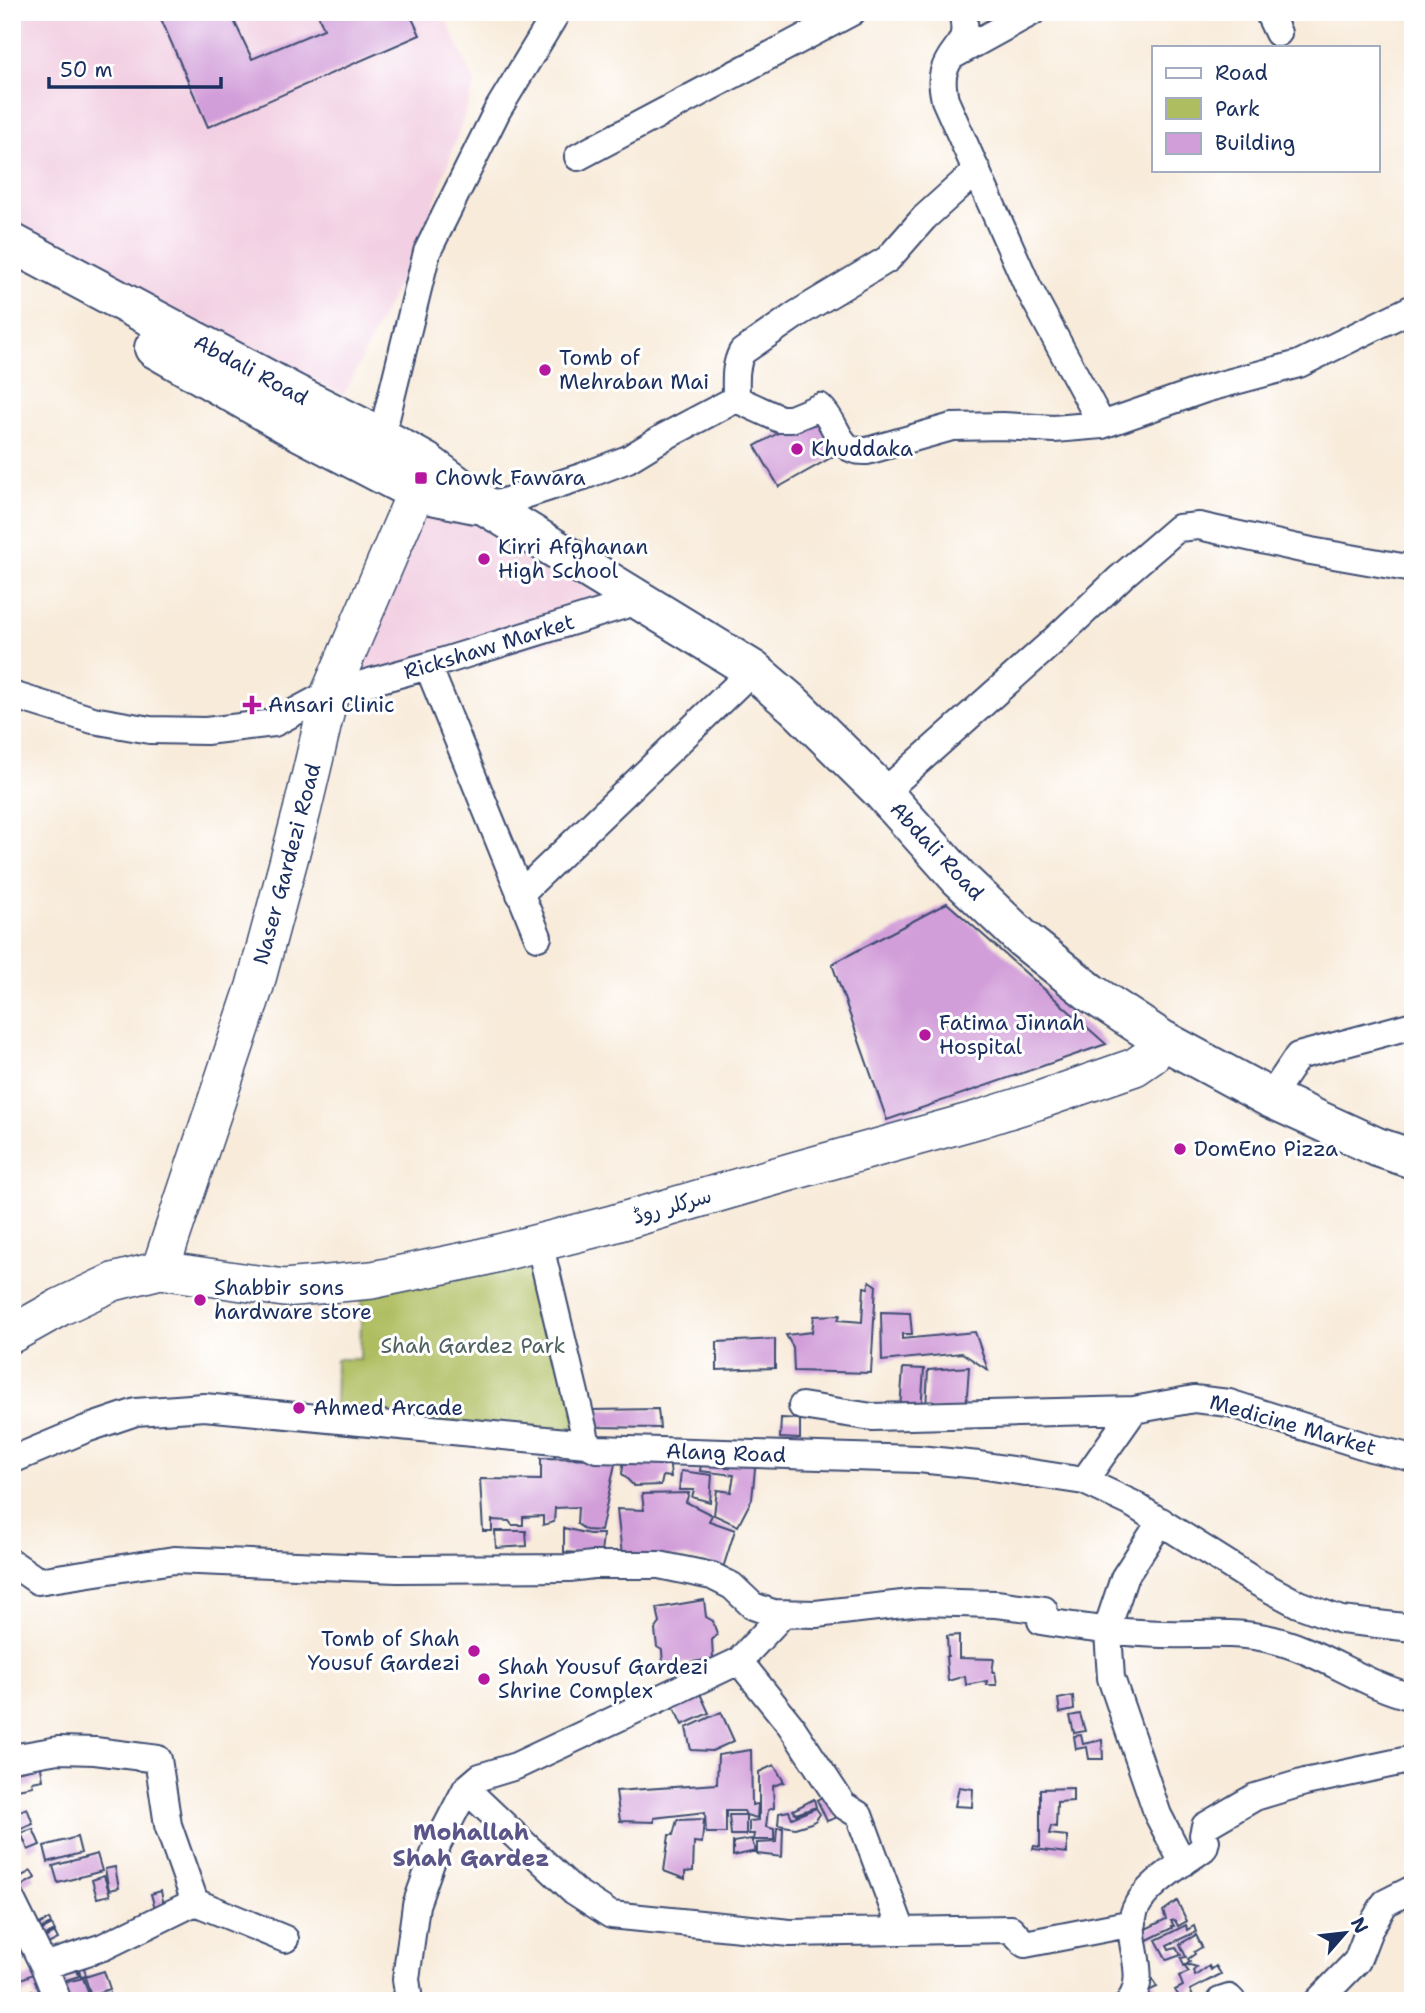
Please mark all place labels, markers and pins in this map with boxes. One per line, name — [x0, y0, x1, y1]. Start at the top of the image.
place label: Tomb of Mehraban Mai — [559, 344, 709, 396]
marker: Tomb of Mehraban Mai — [537, 362, 553, 378]
place label: Khuddaka — [811, 435, 913, 463]
marker: Khuddaka — [789, 441, 805, 457]
place label: Chowk Fawara — [435, 464, 586, 492]
marker: Chowk Fawara — [413, 470, 429, 486]
place label: Kirri Afghanan High School — [498, 533, 648, 585]
marker: Kirri Afghanan High School — [476, 551, 492, 567]
place label: Ansari Clinic — [268, 691, 395, 719]
marker: Ansari Clinic — [242, 695, 262, 715]
place label: Fatima Jinnah Hospital — [939, 1009, 1085, 1061]
marker: Fatima Jinnah Hospital — [917, 1027, 933, 1043]
place label: DomEno Pizza — [1194, 1135, 1338, 1163]
marker: DomEno Pizza — [1172, 1141, 1188, 1157]
place label: Shabbir sons hardware store — [214, 1274, 372, 1326]
marker: Shabbir sons hardware store — [192, 1292, 208, 1308]
place label: Ahmed Arcade — [313, 1394, 463, 1422]
marker: Ahmed Arcade — [291, 1400, 307, 1416]
place label: Tomb of Shah Yousuf Gardezi — [307, 1625, 460, 1677]
marker: Tomb of Shah Yousuf Gardezi — [466, 1643, 482, 1659]
place label: Shah Yousuf Gardezi Shrine Complex — [498, 1653, 708, 1705]
marker: Shah Yousuf Gardezi Shrine Complex — [476, 1671, 492, 1687]

